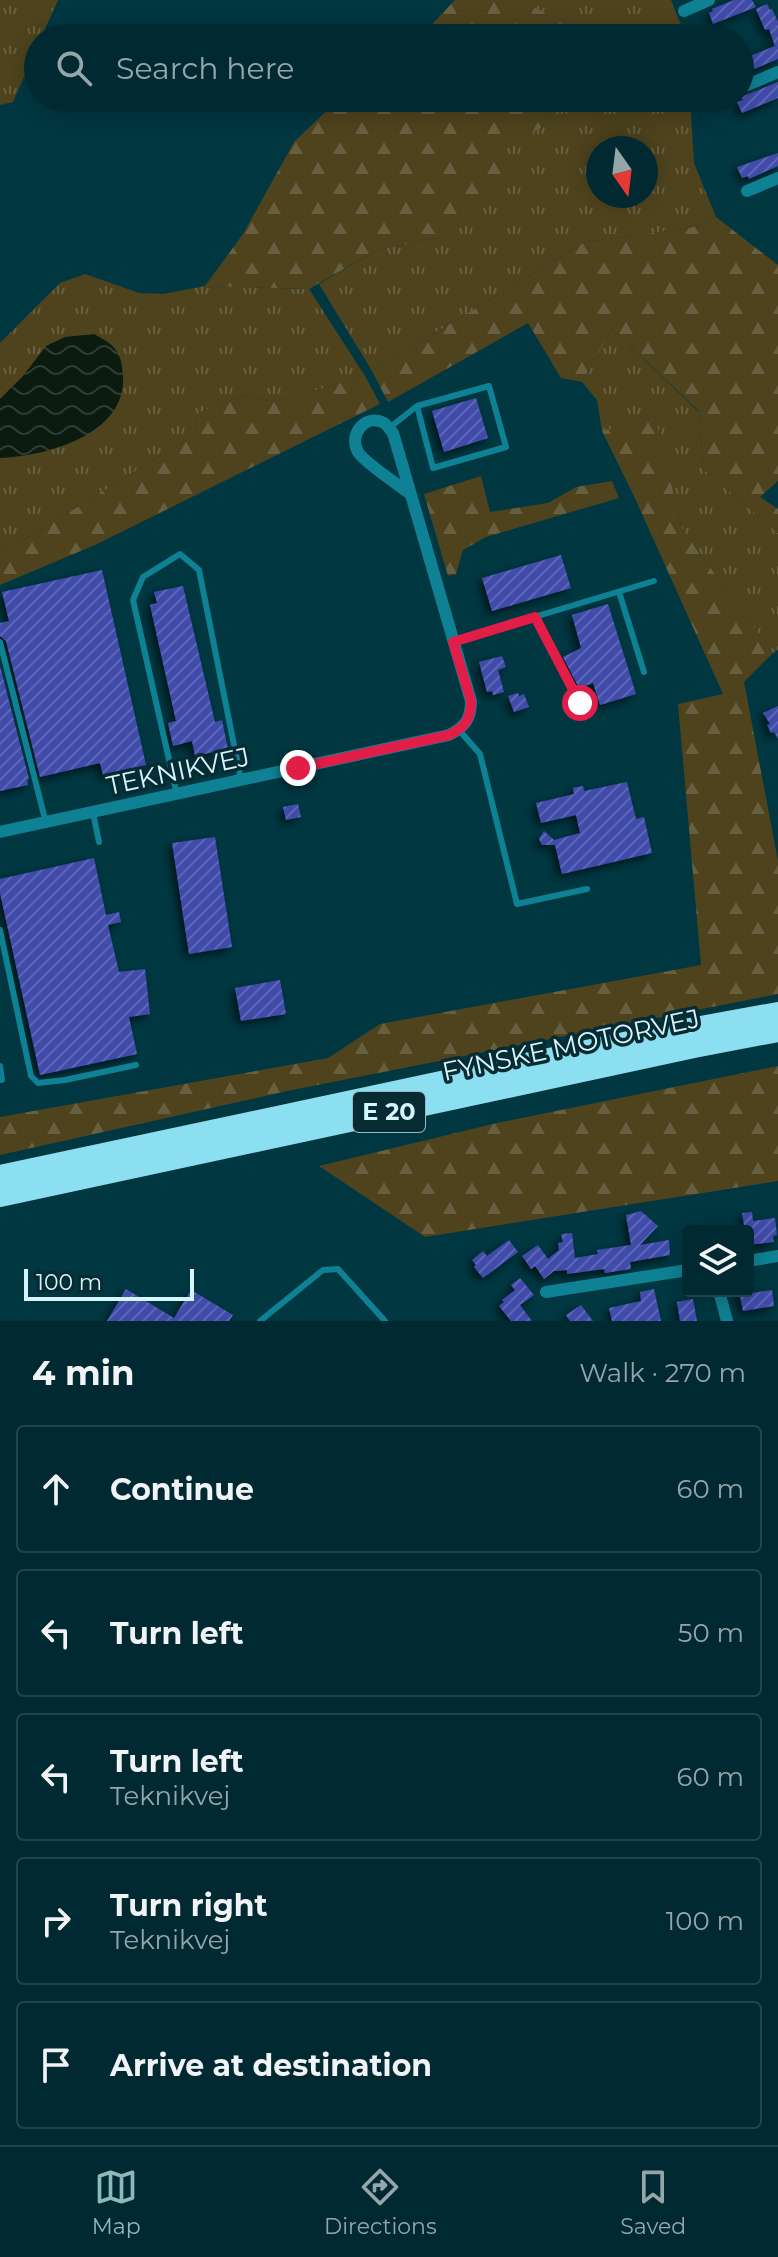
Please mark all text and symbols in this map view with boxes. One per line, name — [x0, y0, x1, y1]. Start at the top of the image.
search box — [24, 24, 754, 112]
icon: search — [52, 46, 96, 90]
text: Search here — [116, 50, 294, 87]
north arrow — [586, 136, 658, 208]
route start — [562, 685, 598, 721]
street label: TEKNIKVEJ — [104, 740, 252, 802]
route end — [280, 750, 316, 786]
street label: FYNSKE MOTORVEJ — [439, 1002, 703, 1088]
road number: E 20 — [353, 1092, 425, 1132]
map controls — [682, 1225, 754, 1297]
button: layers — [682, 1225, 754, 1297]
scale bar — [24, 1265, 194, 1301]
text: 100 m — [36, 1269, 102, 1296]
text: 4 min — [32, 1352, 134, 1394]
text: Walk · 270 m — [579, 1357, 746, 1389]
icon: ahead — [34, 1467, 78, 1511]
text: Continue — [110, 1471, 254, 1508]
text: 60 m — [677, 1473, 744, 1505]
icon: left — [34, 1611, 78, 1655]
text: Turn left — [110, 1615, 243, 1652]
text: 50 m — [678, 1617, 744, 1649]
text: Turn left — [110, 1743, 243, 1780]
icon: left — [34, 1755, 78, 1799]
text: 60 m — [677, 1761, 744, 1793]
text: Teknikvej — [110, 1780, 230, 1812]
text: Turn right — [110, 1887, 267, 1924]
icon: right — [34, 1899, 78, 1943]
text: 100 m — [666, 1905, 744, 1937]
text: Teknikvej — [110, 1924, 230, 1956]
icon: arrive — [34, 2043, 78, 2087]
text: Arrive at destination — [110, 2047, 432, 2084]
tab: Map — [92, 2165, 141, 2240]
tab: Directions — [324, 2165, 437, 2240]
tab: Saved — [620, 2165, 686, 2240]

